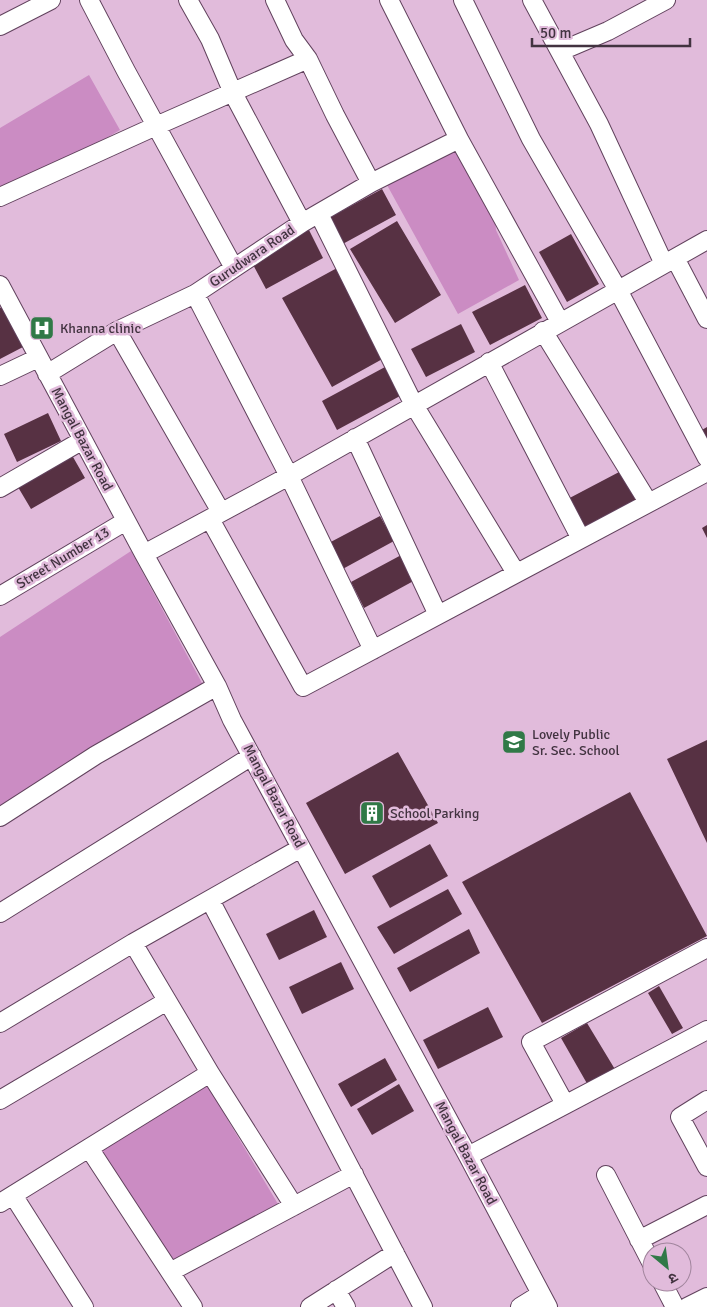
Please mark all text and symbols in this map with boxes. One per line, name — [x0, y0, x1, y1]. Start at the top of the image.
scale bar — [532, 15, 690, 47]
text: 50 m — [540, 24, 571, 42]
street label: Gurudwara Road — [206, 221, 298, 291]
hospital icon: Khanna clinic — [29, 315, 55, 341]
place label: Khanna clinic — [60, 320, 141, 337]
street label: Mangal Bazar Road — [48, 384, 116, 494]
street label: Street Number 13 — [13, 524, 113, 592]
place label: Lovely Public Sr. Sec. School — [532, 726, 620, 759]
school or university icon: Lovely Public Sr. Sec. School — [501, 729, 527, 755]
street label: Mangal Bazar Road — [240, 741, 308, 851]
building icon: School Parking — [359, 800, 385, 826]
place label: School Parking — [390, 805, 479, 822]
street label: Mangal Bazar Road — [432, 1098, 500, 1208]
north arrow — [642, 1242, 692, 1292]
text: उ — [665, 1269, 681, 1288]

